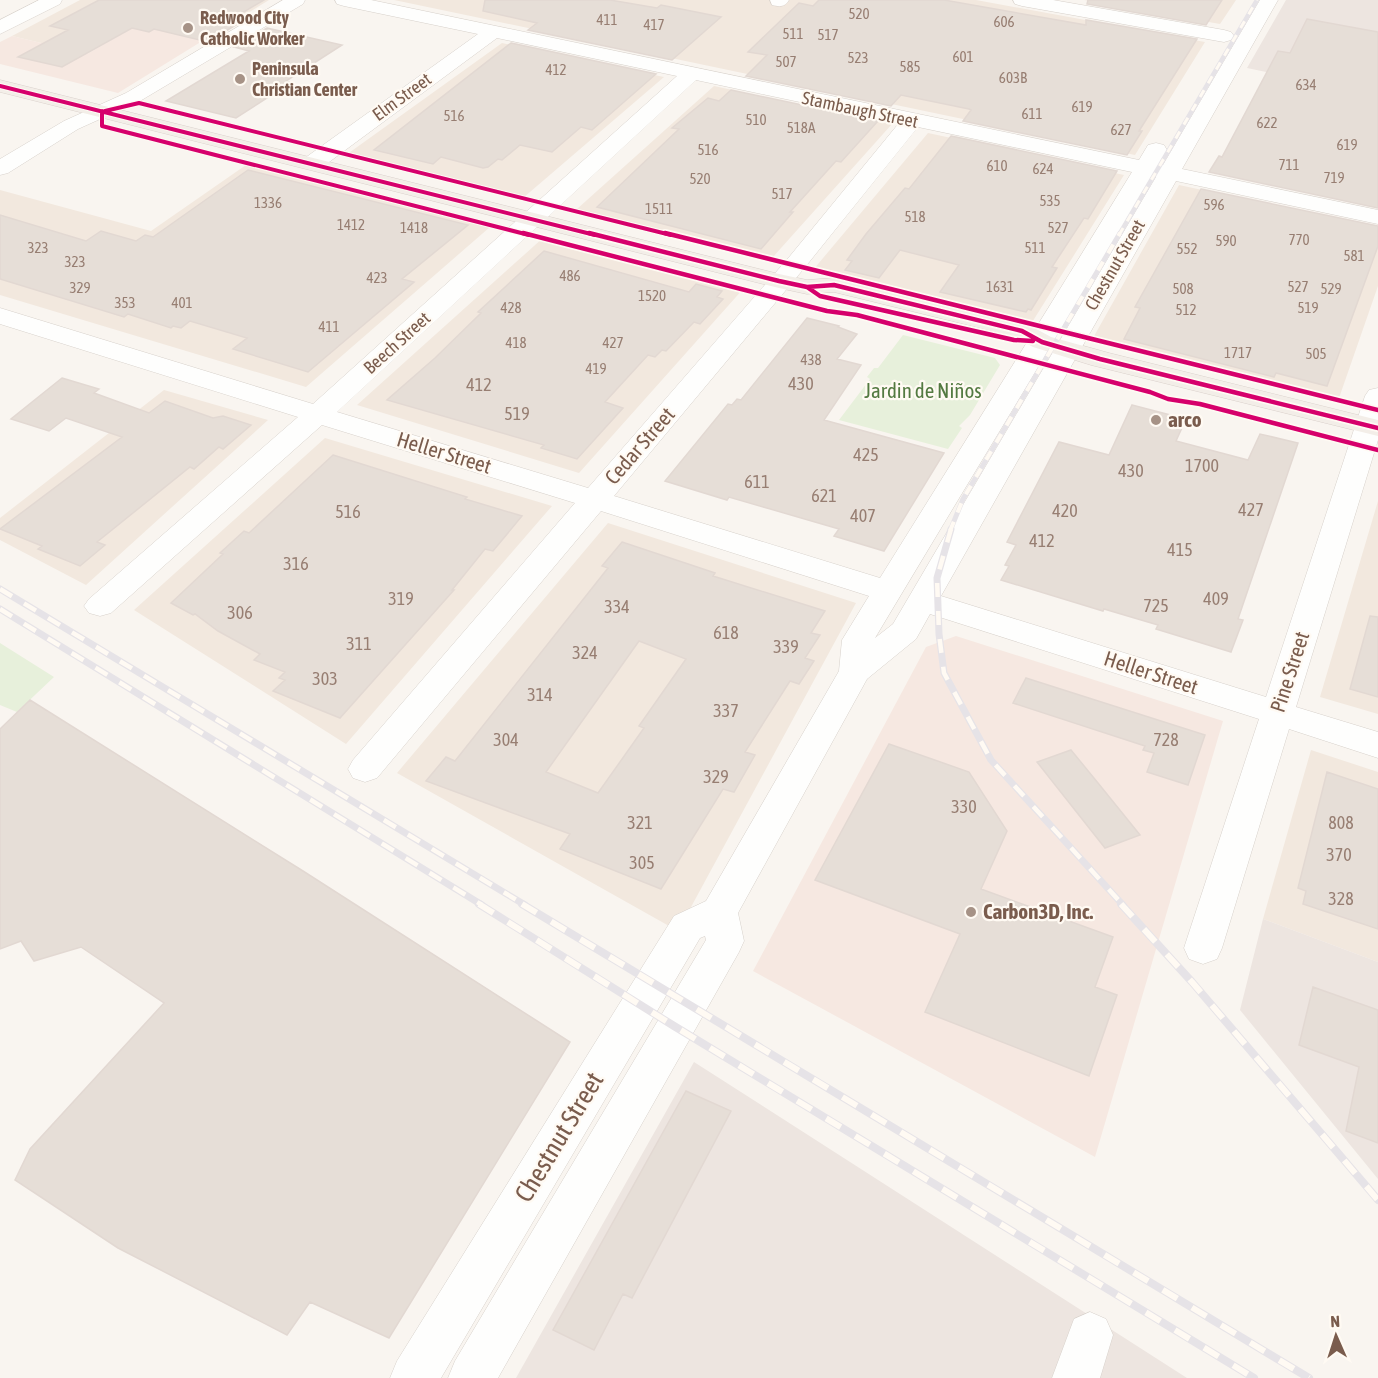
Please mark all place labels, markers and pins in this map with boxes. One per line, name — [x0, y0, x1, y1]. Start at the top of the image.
place label: Redwood City Catholic Worker — [200, 7, 305, 49]
marker: Redwood City Catholic Worker — [181, 21, 195, 35]
place label: Peninsula Christian Center — [252, 58, 358, 100]
marker: Peninsula Christian Center — [233, 72, 247, 86]
place label: arco — [1168, 407, 1202, 431]
marker: arco — [1149, 413, 1163, 427]
place label: Carbon3D, Inc. — [983, 899, 1094, 923]
marker: Carbon3D, Inc. — [964, 905, 978, 919]

